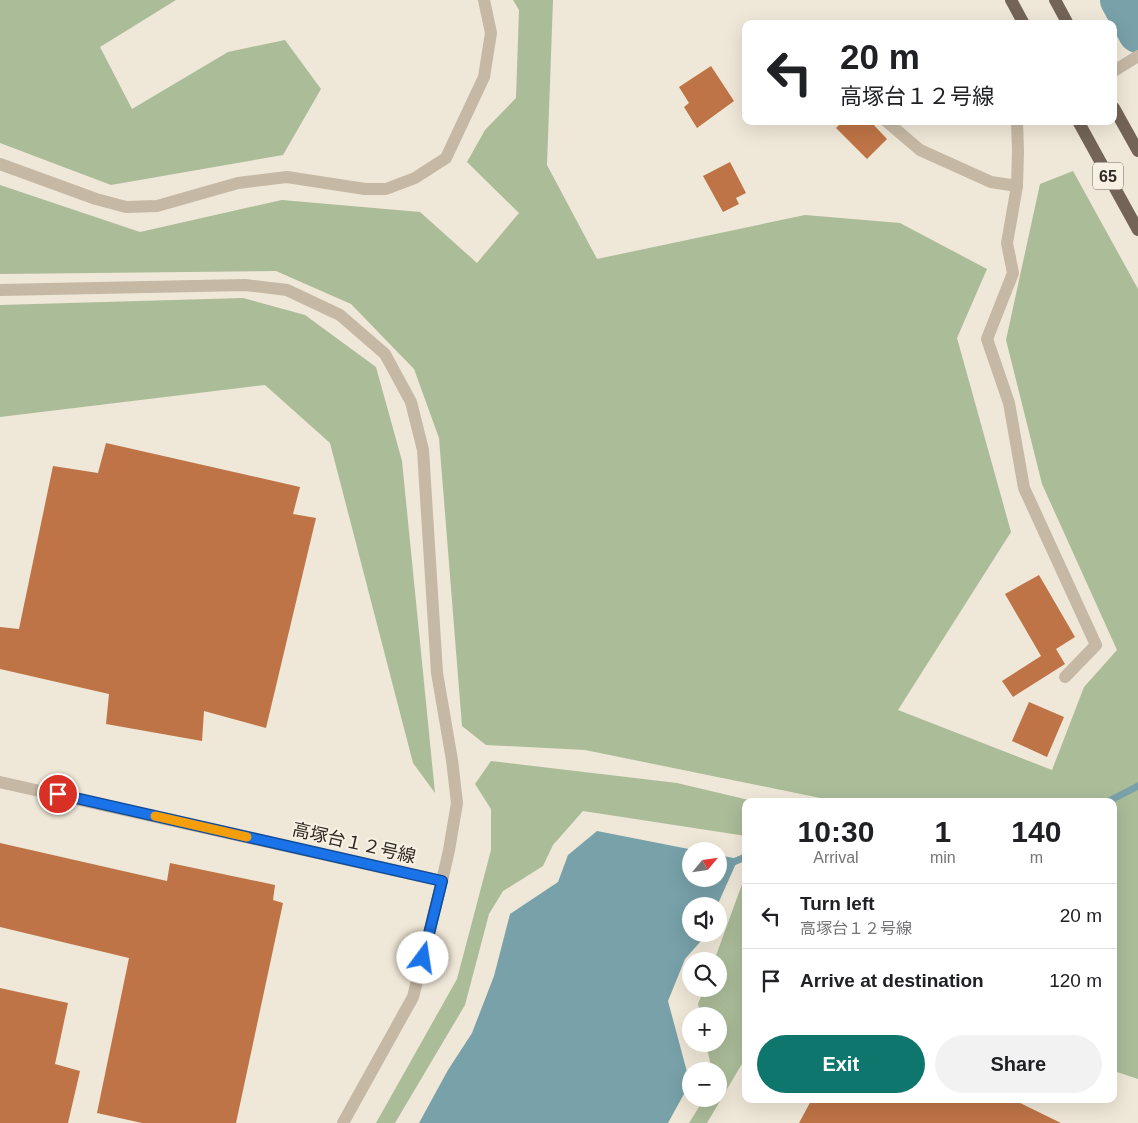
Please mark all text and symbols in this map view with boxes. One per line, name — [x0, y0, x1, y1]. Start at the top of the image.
text: 20 m — [840, 37, 920, 76]
icon: left — [757, 40, 822, 105]
text: 高塚台１２号線 — [840, 84, 994, 109]
road number: 65 — [1093, 162, 1123, 190]
pin — [37, 773, 79, 815]
icon: arrive — [44, 780, 72, 808]
text: 10:30 — [798, 815, 874, 848]
text: 1 — [934, 815, 951, 848]
text: 140 — [1011, 815, 1061, 848]
street label: 高塚台１２号線 — [290, 819, 418, 867]
north arrow — [682, 842, 728, 888]
map controls — [682, 842, 727, 1107]
text: Arrival — [813, 849, 859, 866]
text: min — [930, 849, 956, 866]
text: m — [1030, 849, 1043, 866]
text: Turn left — [800, 893, 875, 914]
button: sound — [682, 897, 727, 942]
icon: left — [757, 902, 785, 930]
text: 20 m — [1060, 905, 1102, 926]
text: 高塚台１２号線 — [800, 920, 912, 937]
position arrow — [396, 931, 448, 983]
button: search — [682, 952, 727, 997]
icon: arrive — [757, 967, 785, 995]
text: Arrive at destination — [800, 970, 984, 991]
text: 120 m — [1049, 970, 1102, 991]
button: + — [682, 1007, 727, 1052]
button: Exit — [757, 1035, 925, 1093]
button: Share — [935, 1035, 1102, 1093]
button: − — [682, 1062, 727, 1107]

